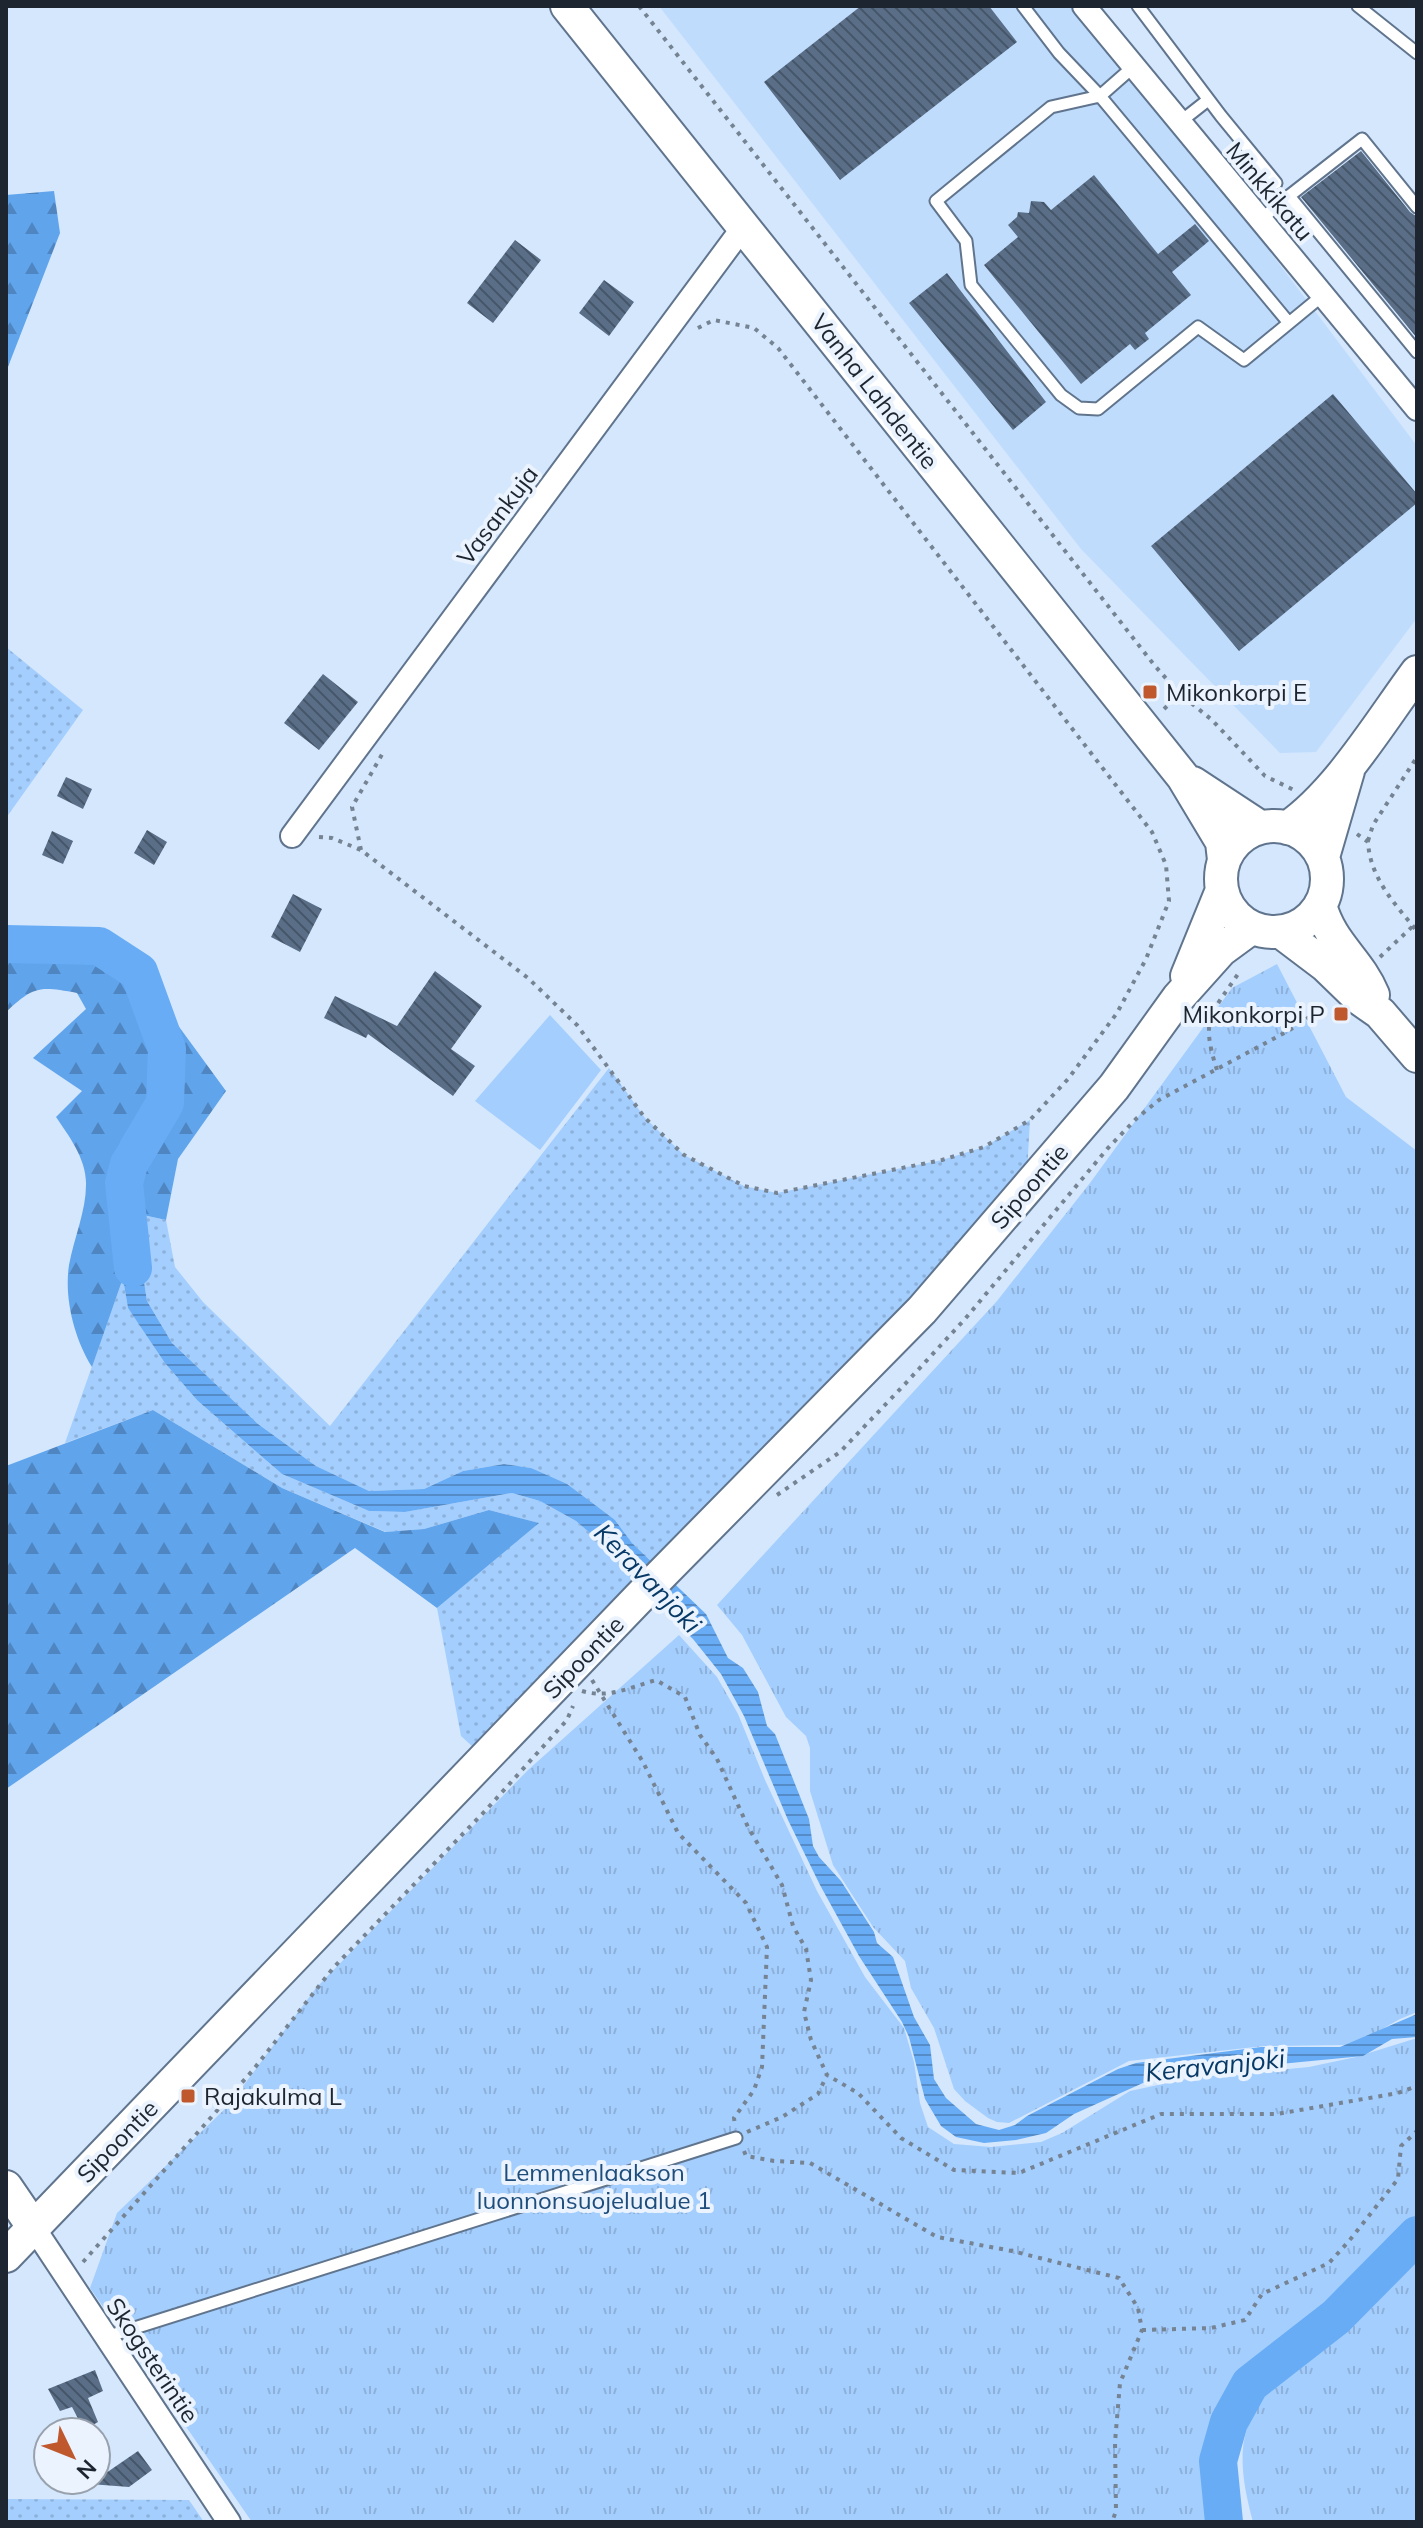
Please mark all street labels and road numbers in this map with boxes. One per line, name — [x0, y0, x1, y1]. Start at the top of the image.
street label: Minkkikatu — [1220, 136, 1320, 246]
street label: Vanha Lahdentie — [805, 307, 945, 475]
street label: Vasankuja — [450, 459, 544, 571]
street label: Sipoontie — [984, 1137, 1074, 1235]
street label: Sipoontie — [536, 1609, 630, 1705]
street label: Sipoontie — [70, 2093, 164, 2189]
street label: Skogsterintie — [100, 2292, 206, 2428]

